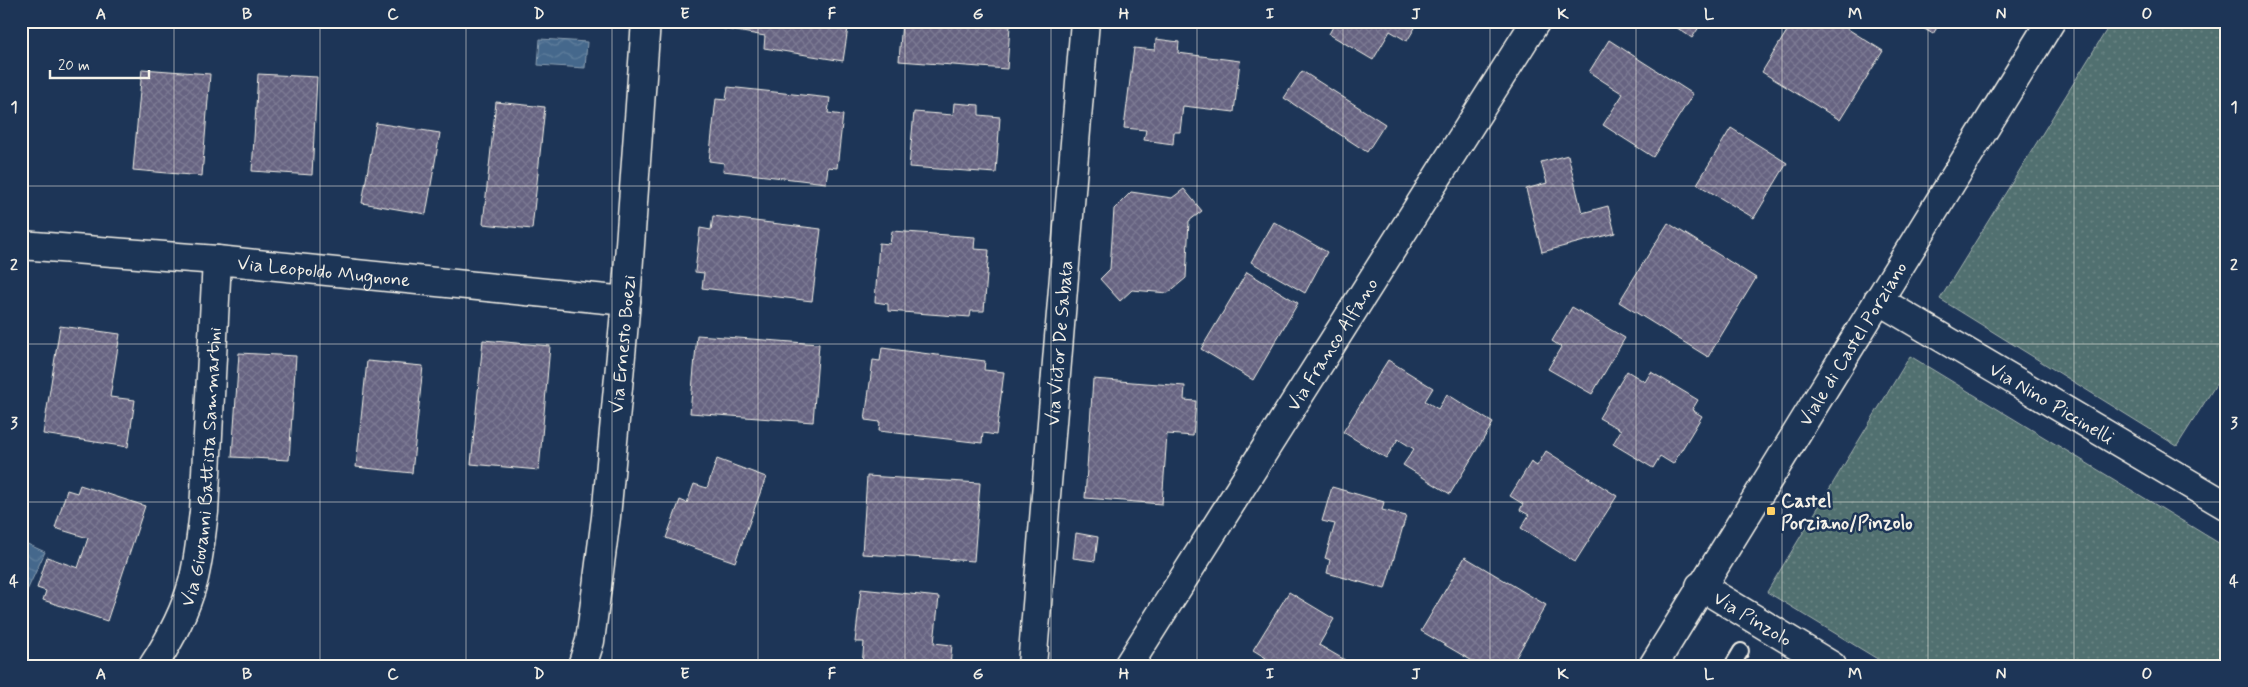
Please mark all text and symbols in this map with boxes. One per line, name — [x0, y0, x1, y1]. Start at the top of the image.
text: A — [96, 4, 106, 25]
text: B — [242, 4, 252, 25]
text: C — [387, 4, 399, 25]
text: D — [533, 4, 545, 25]
text: E — [680, 4, 690, 25]
text: F — [828, 4, 837, 25]
text: G — [973, 4, 984, 25]
text: H — [1119, 4, 1130, 25]
text: I — [1266, 4, 1275, 25]
text: J — [1411, 4, 1421, 25]
text: K — [1557, 4, 1569, 25]
text: L — [1704, 4, 1715, 25]
text: M — [1848, 4, 1862, 25]
text: N — [1996, 4, 2006, 25]
text: O — [2142, 4, 2153, 25]
scale bar — [50, 48, 149, 80]
text: 20 m — [58, 56, 90, 76]
text: 1 — [10, 97, 18, 118]
text: 1 — [2230, 97, 2238, 118]
street label: Via Leopoldo Mugnone — [236, 251, 412, 293]
text: 2 — [10, 255, 18, 276]
text: 2 — [2230, 255, 2238, 276]
street label: Viale di Castel Porziano — [1793, 257, 1914, 431]
street label: Via Victor De Sabata — [1041, 260, 1079, 427]
street label: Via Franco Alfano — [1281, 273, 1385, 416]
street label: Via Ernesto Boezi — [605, 274, 642, 414]
street label: Via Giovanni Battista Sammartini — [175, 327, 228, 610]
street label: Via Nino Piccinelli — [1984, 357, 2118, 451]
text: 3 — [10, 413, 18, 434]
text: 3 — [2230, 413, 2238, 434]
place label: Castel Porziano/Pinzolo — [1781, 489, 1913, 536]
marker: Castel Porziano/Pinzolo — [1765, 505, 1777, 517]
text: 4 — [9, 571, 19, 592]
text: 4 — [2229, 571, 2239, 592]
street label: Via Pinzolo — [1708, 586, 1796, 653]
text: A — [96, 664, 106, 685]
text: B — [242, 664, 252, 685]
text: C — [387, 664, 399, 685]
text: D — [533, 664, 545, 685]
text: E — [680, 664, 690, 685]
text: F — [828, 664, 837, 685]
text: G — [973, 664, 984, 685]
text: H — [1119, 664, 1130, 685]
text: I — [1266, 664, 1275, 685]
text: J — [1411, 664, 1421, 685]
text: K — [1557, 664, 1569, 685]
text: L — [1704, 664, 1715, 685]
text: M — [1848, 664, 1862, 685]
text: N — [1996, 664, 2006, 685]
text: O — [2142, 664, 2153, 685]

